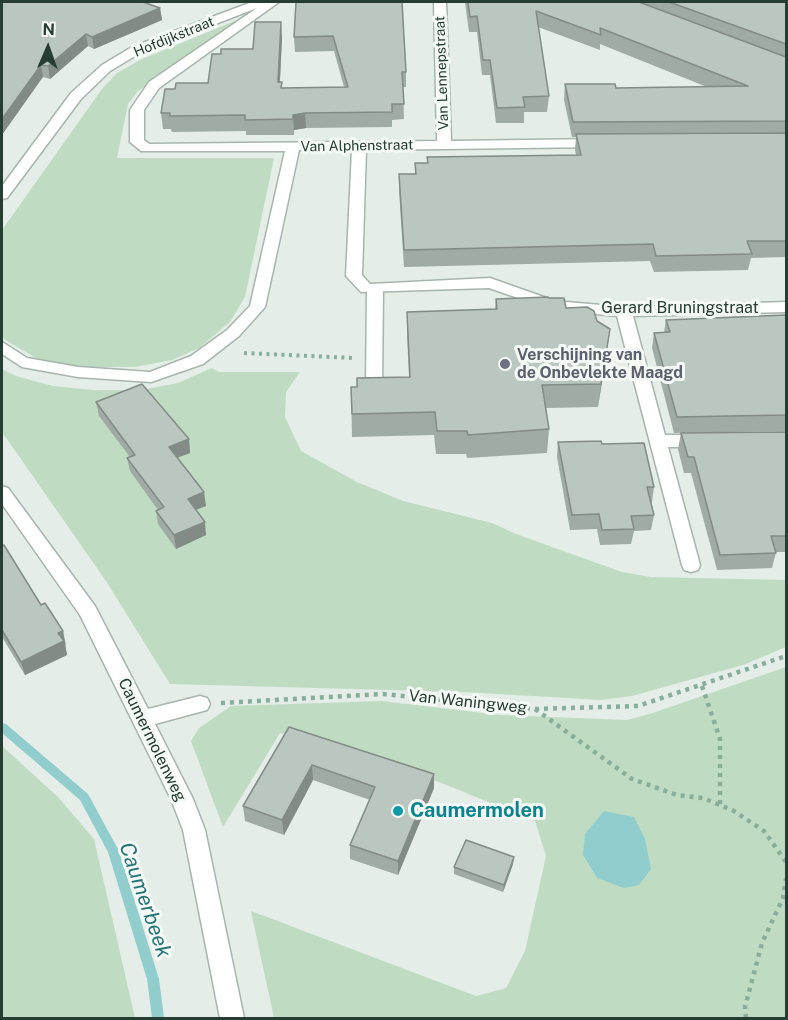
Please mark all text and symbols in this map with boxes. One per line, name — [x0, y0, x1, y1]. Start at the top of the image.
street label: Hofdijkstraat — [131, 13, 217, 61]
street label: Van Lennepstraat — [432, 16, 452, 130]
north arrow — [18, 18, 78, 78]
text: N — [42, 20, 55, 39]
street label: Van Alphenstraat — [301, 137, 413, 155]
street label: Gerard Bruningstraat — [601, 298, 759, 318]
place label: Verschijning van de Onbevlekte Maagd — [517, 345, 683, 383]
marker: Verschijning van de Onbevlekte Maagd — [498, 357, 512, 371]
street label: Caumermolenweg — [114, 675, 190, 805]
street label: Van Waningweg — [408, 686, 528, 718]
place label: Caumermolen — [410, 799, 544, 823]
marker: Caumermolen — [391, 804, 405, 818]
water label: Caumerbeek — [114, 839, 176, 961]

